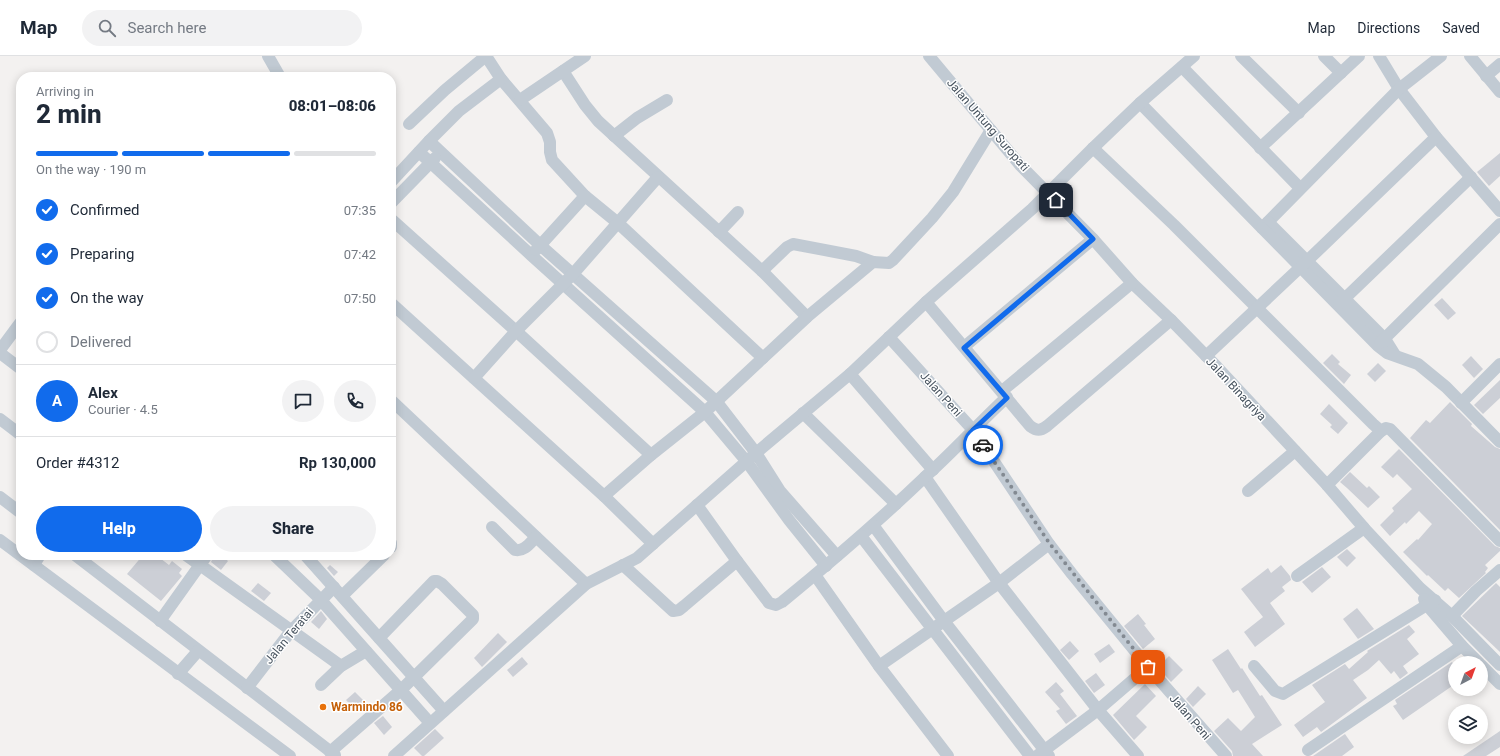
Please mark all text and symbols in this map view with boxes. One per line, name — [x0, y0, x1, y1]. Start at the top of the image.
search box — [82, 10, 362, 46]
text: Map — [20, 16, 58, 39]
icon: search — [96, 17, 118, 39]
text: Search here — [128, 19, 206, 37]
text: Map — [1308, 20, 1335, 36]
text: Directions — [1357, 20, 1420, 36]
text: Saved — [1442, 20, 1480, 36]
street label: Jalan Untung Suropati — [944, 76, 1032, 174]
text: Arriving in — [36, 84, 94, 99]
text: 08:01–08:06 — [289, 97, 376, 115]
text: 2 min — [36, 99, 102, 129]
text: On the way · 190 m — [36, 162, 146, 177]
pin — [1039, 183, 1073, 217]
icon: home — [1045, 189, 1067, 211]
icon: check — [36, 199, 58, 221]
text: Confirmed — [70, 201, 140, 219]
text: 07:35 — [344, 203, 376, 218]
icon: check — [36, 243, 58, 265]
text: Preparing — [70, 245, 134, 263]
text: 07:42 — [344, 247, 376, 262]
icon: check — [36, 287, 58, 309]
text: On the way — [70, 289, 144, 307]
text: 07:50 — [344, 291, 376, 306]
text: Delivered — [70, 333, 132, 351]
street label: Jalan Binagriya — [1203, 354, 1269, 424]
street label: Jalan Peni — [917, 369, 965, 419]
button: chat — [282, 380, 324, 422]
button: phone — [334, 380, 376, 422]
text: Alex — [88, 384, 118, 402]
text: A — [52, 392, 62, 410]
text: Courier · 4.5 — [88, 402, 158, 417]
courier — [963, 425, 1003, 465]
icon: car — [972, 434, 994, 456]
text: Order #4312 — [36, 454, 119, 472]
text: Rp 130,000 — [299, 454, 376, 472]
button: Help — [36, 506, 202, 552]
button: Share — [210, 506, 376, 552]
street label: Jalan Teratai — [262, 605, 316, 667]
pin — [1131, 650, 1165, 684]
icon: bag — [1137, 656, 1159, 678]
north arrow — [1448, 656, 1488, 696]
map controls — [1448, 656, 1488, 744]
street label: Jalan Peni — [1166, 691, 1214, 743]
place label: Warmindo 86 — [331, 700, 403, 714]
marker: Warmindo 86 — [318, 702, 328, 712]
button: layers — [1448, 704, 1488, 744]

